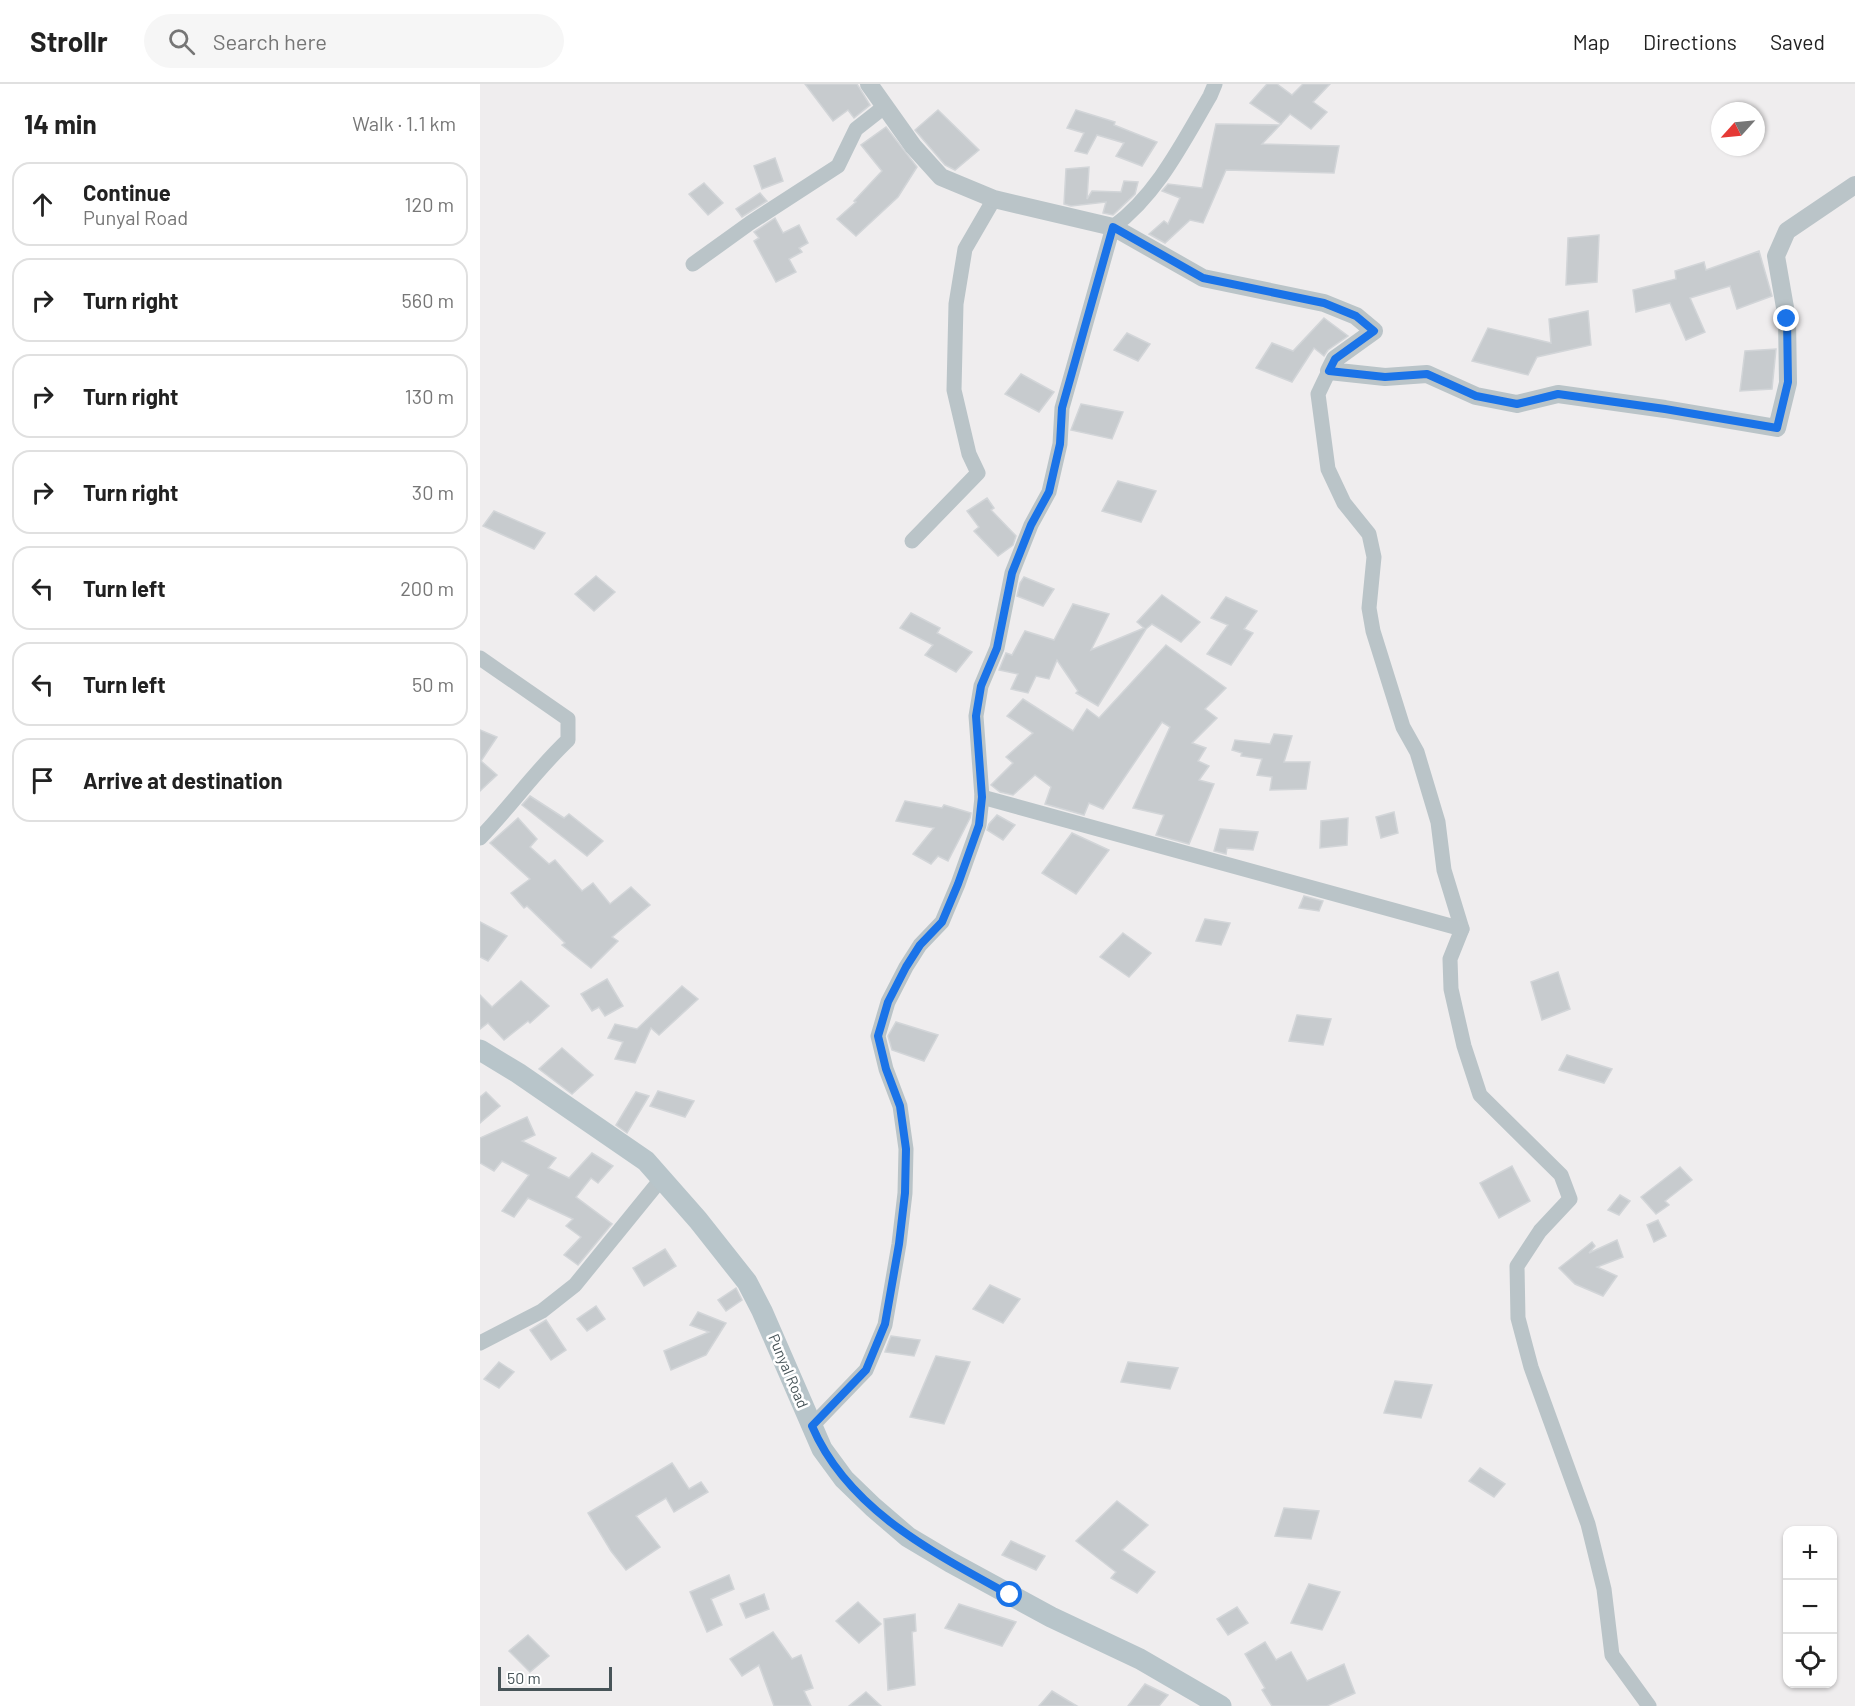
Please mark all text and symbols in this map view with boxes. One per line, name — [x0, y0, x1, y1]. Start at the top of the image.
search box — [144, 14, 564, 68]
text: Strollr — [30, 24, 108, 58]
icon: search — [165, 25, 198, 58]
text: Search here — [213, 28, 327, 54]
text: Map — [1573, 29, 1610, 54]
text: Directions — [1643, 29, 1737, 54]
text: Saved — [1770, 29, 1825, 54]
north arrow — [1711, 102, 1765, 156]
text: 14 min — [24, 108, 97, 139]
text: Walk · 1.1 km — [352, 111, 456, 135]
text: Continue — [83, 179, 171, 205]
icon: ahead — [26, 188, 59, 221]
text: 120 m — [404, 192, 454, 216]
text: Punyal Road — [83, 205, 188, 229]
icon: right — [26, 284, 59, 317]
text: Turn right — [83, 287, 178, 313]
text: 560 m — [402, 288, 454, 312]
route end — [1773, 305, 1799, 331]
icon: right — [26, 380, 59, 413]
text: Turn right — [83, 383, 178, 409]
text: 130 m — [405, 384, 454, 408]
icon: right — [26, 476, 59, 509]
text: Turn right — [83, 479, 178, 505]
text: 30 m — [412, 480, 454, 504]
icon: left — [26, 572, 59, 605]
text: Turn left — [83, 575, 166, 601]
text: 200 m — [400, 576, 454, 600]
icon: left — [26, 668, 59, 701]
text: Turn left — [83, 671, 166, 697]
text: 50 m — [412, 672, 454, 696]
icon: arrive — [26, 764, 59, 797]
text: Arrive at destination — [83, 767, 282, 793]
street label: Punyal Road — [765, 1331, 813, 1410]
map controls — [1783, 1526, 1837, 1688]
button: + — [1783, 1526, 1837, 1580]
button: − — [1783, 1580, 1837, 1634]
route start — [996, 1581, 1022, 1607]
button: locate — [1783, 1634, 1837, 1688]
scale bar — [498, 1664, 612, 1692]
text: 50 m — [507, 1668, 541, 1687]

